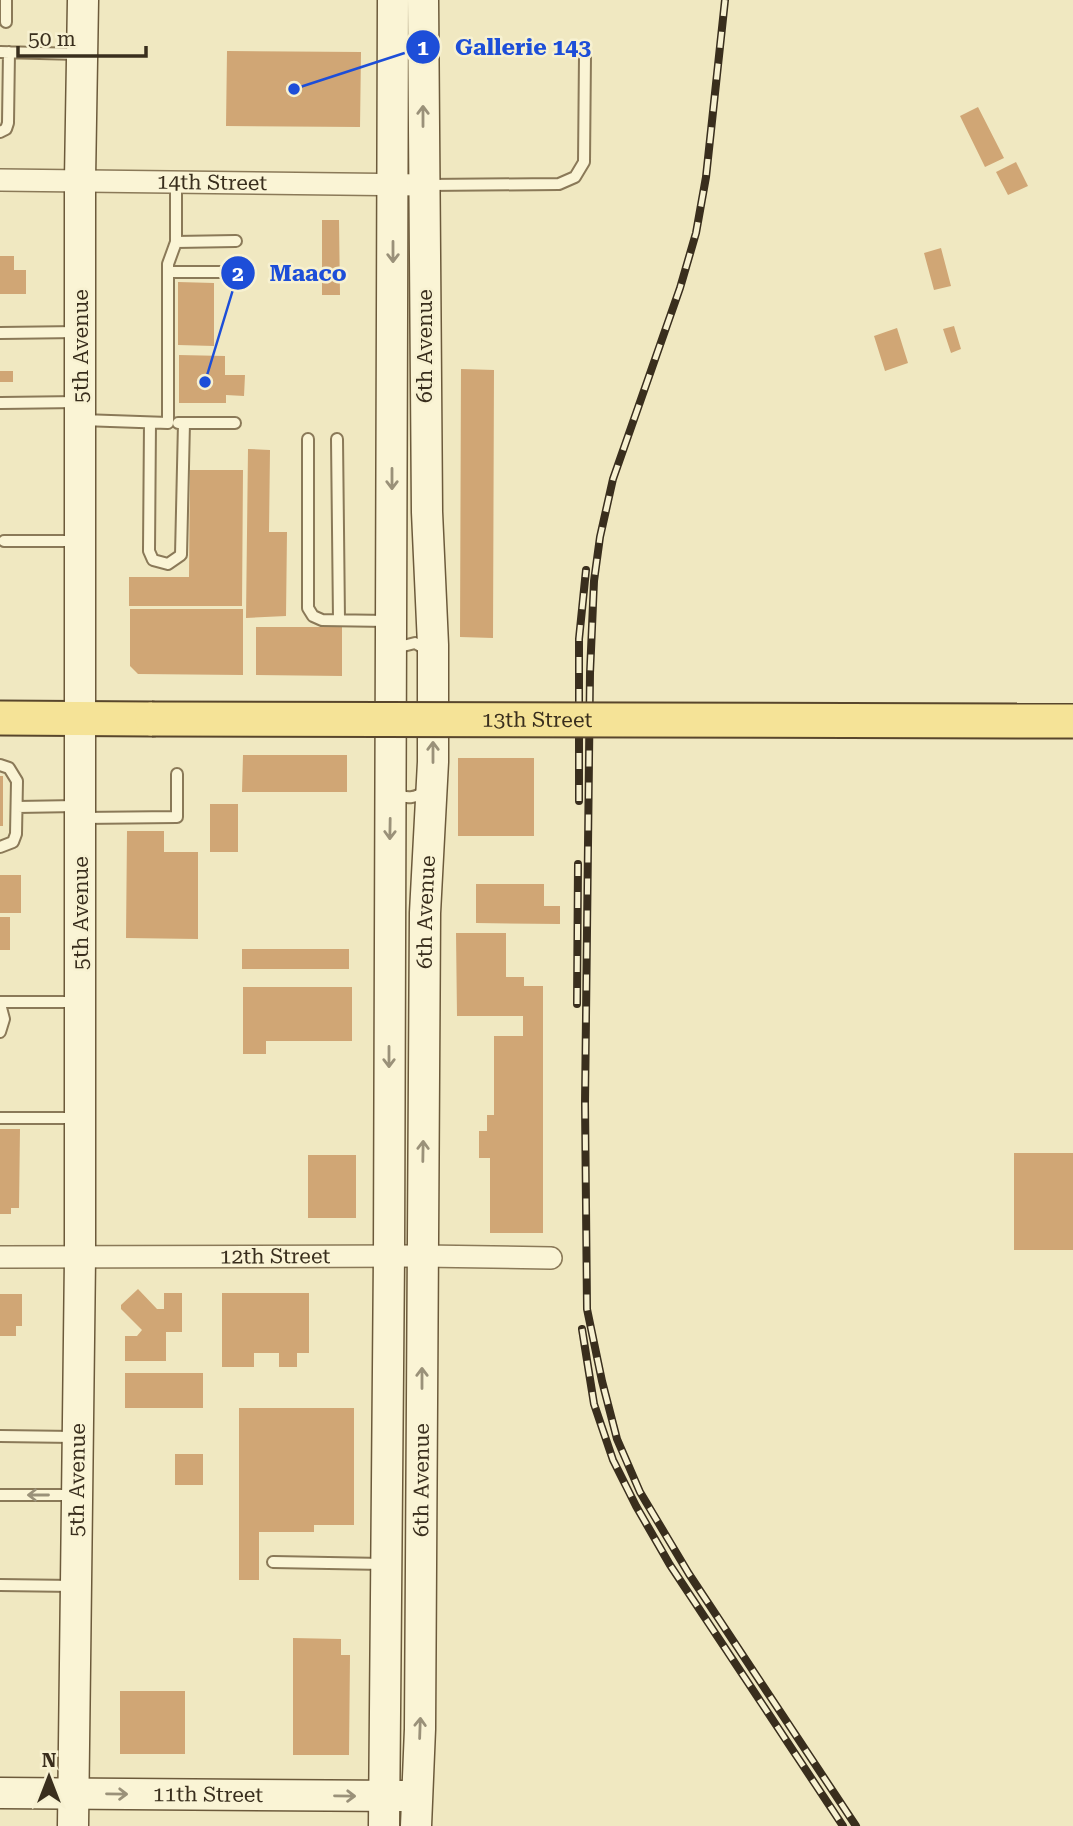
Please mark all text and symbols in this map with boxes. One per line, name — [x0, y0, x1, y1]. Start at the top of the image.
scale bar — [18, 14, 145, 58]
callout: Gallerie 143 — [406, 25, 605, 69]
text: 50 m — [28, 27, 76, 51]
text: Gallerie 143 — [455, 34, 591, 61]
text: 1 — [417, 36, 429, 60]
one-way arrow — [416, 105, 430, 128]
street label: 14th Street — [157, 170, 268, 195]
one-way arrow — [386, 240, 400, 263]
callout: Maaco — [221, 251, 361, 295]
text: Maaco — [269, 260, 347, 287]
text: 2 — [232, 262, 244, 286]
street label: 5th Avenue — [69, 289, 93, 403]
street label: 6th Avenue — [413, 289, 437, 403]
one-way arrow — [385, 468, 399, 491]
street label: 13th Street — [482, 708, 592, 732]
one-way arrow — [426, 741, 440, 764]
one-way arrow — [384, 818, 397, 841]
street label: 6th Avenue — [413, 855, 440, 969]
street label: 5th Avenue — [69, 856, 93, 970]
one-way arrow — [382, 1045, 396, 1068]
one-way arrow — [416, 1139, 430, 1162]
street label: 12th Street — [220, 1244, 330, 1268]
one-way arrow — [415, 1367, 428, 1390]
street label: 5th Avenue — [65, 1423, 90, 1537]
street label: 6th Avenue — [409, 1423, 434, 1537]
one-way arrow — [27, 1488, 50, 1502]
one-way arrow — [413, 1717, 426, 1740]
north arrow — [14, 1742, 84, 1812]
text: N — [42, 1749, 57, 1772]
street label: 11th Street — [153, 1782, 264, 1807]
one-way arrow — [105, 1787, 128, 1801]
one-way arrow — [333, 1789, 356, 1803]

